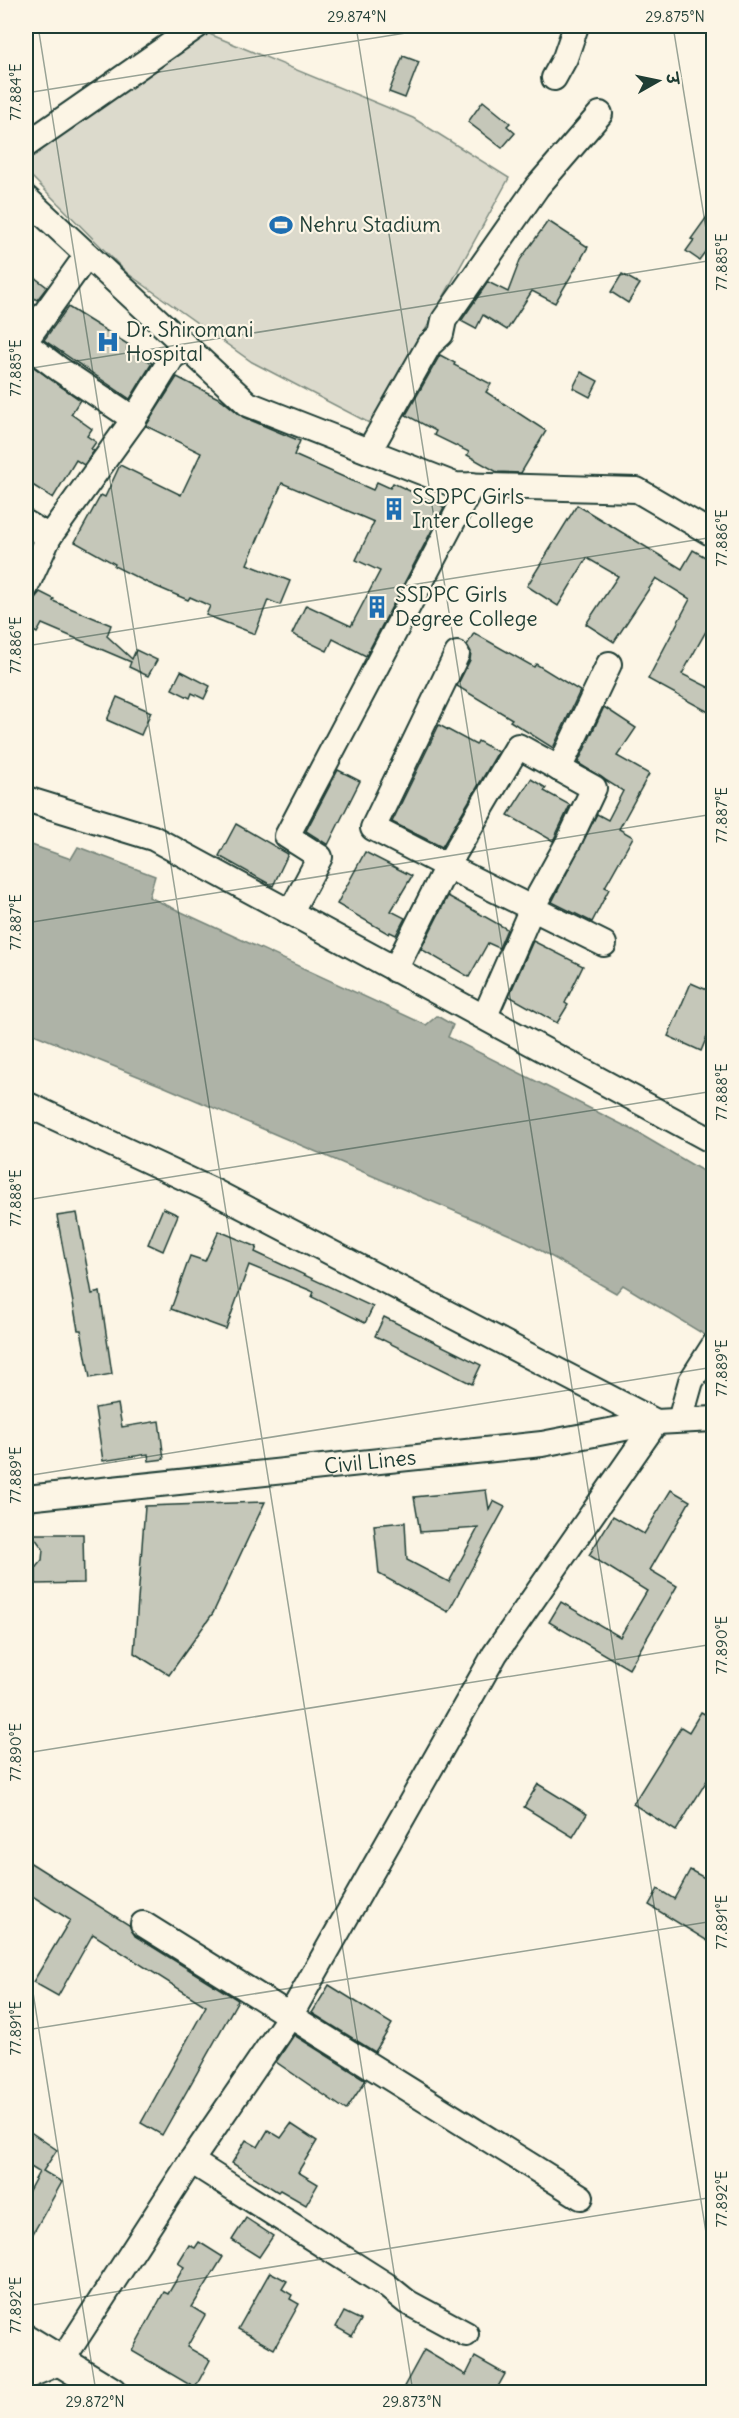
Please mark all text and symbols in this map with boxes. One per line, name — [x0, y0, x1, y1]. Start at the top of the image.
text: 29.874°N — [327, 7, 387, 26]
text: 29.875°N — [645, 7, 705, 26]
north arrow — [628, 51, 688, 111]
text: 77.884°E — [6, 63, 25, 121]
text: उ — [662, 70, 684, 87]
place label: Nehru Stadium — [299, 211, 441, 238]
sports icon: Nehru Stadium — [268, 212, 294, 238]
text: 77.885°E — [712, 233, 731, 291]
place label: Dr. Shiromani Hospital — [126, 316, 254, 367]
hospital icon: Dr. Shiromani Hospital — [95, 329, 121, 355]
text: 77.885°E — [6, 339, 25, 397]
place label: SSDPC Girls Inter College — [412, 483, 534, 534]
building icon: SSDPC Girls Inter College — [381, 496, 407, 522]
text: 77.886°E — [712, 509, 731, 567]
place label: SSDPC Girls Degree College — [395, 581, 538, 632]
building icon: SSDPC Girls Degree College — [364, 594, 390, 620]
text: 77.886°E — [6, 616, 25, 674]
text: 77.887°E — [712, 787, 731, 843]
text: 77.887°E — [6, 894, 25, 950]
text: 77.888°E — [712, 1063, 731, 1121]
text: 77.888°E — [6, 1169, 25, 1227]
text: 77.889°E — [712, 1339, 731, 1397]
street label: Civil Lines — [323, 1443, 417, 1480]
text: 77.889°E — [6, 1446, 25, 1504]
text: 77.890°E — [712, 1615, 731, 1674]
text: 77.890°E — [6, 1722, 25, 1781]
text: 77.891°E — [712, 1894, 731, 1949]
text: 77.891°E — [6, 2000, 25, 2055]
text: 77.892°E — [712, 2170, 731, 2228]
text: 77.892°E — [6, 2276, 25, 2334]
text: 29.872°N — [65, 2392, 125, 2411]
text: 29.873°N — [382, 2392, 442, 2411]

